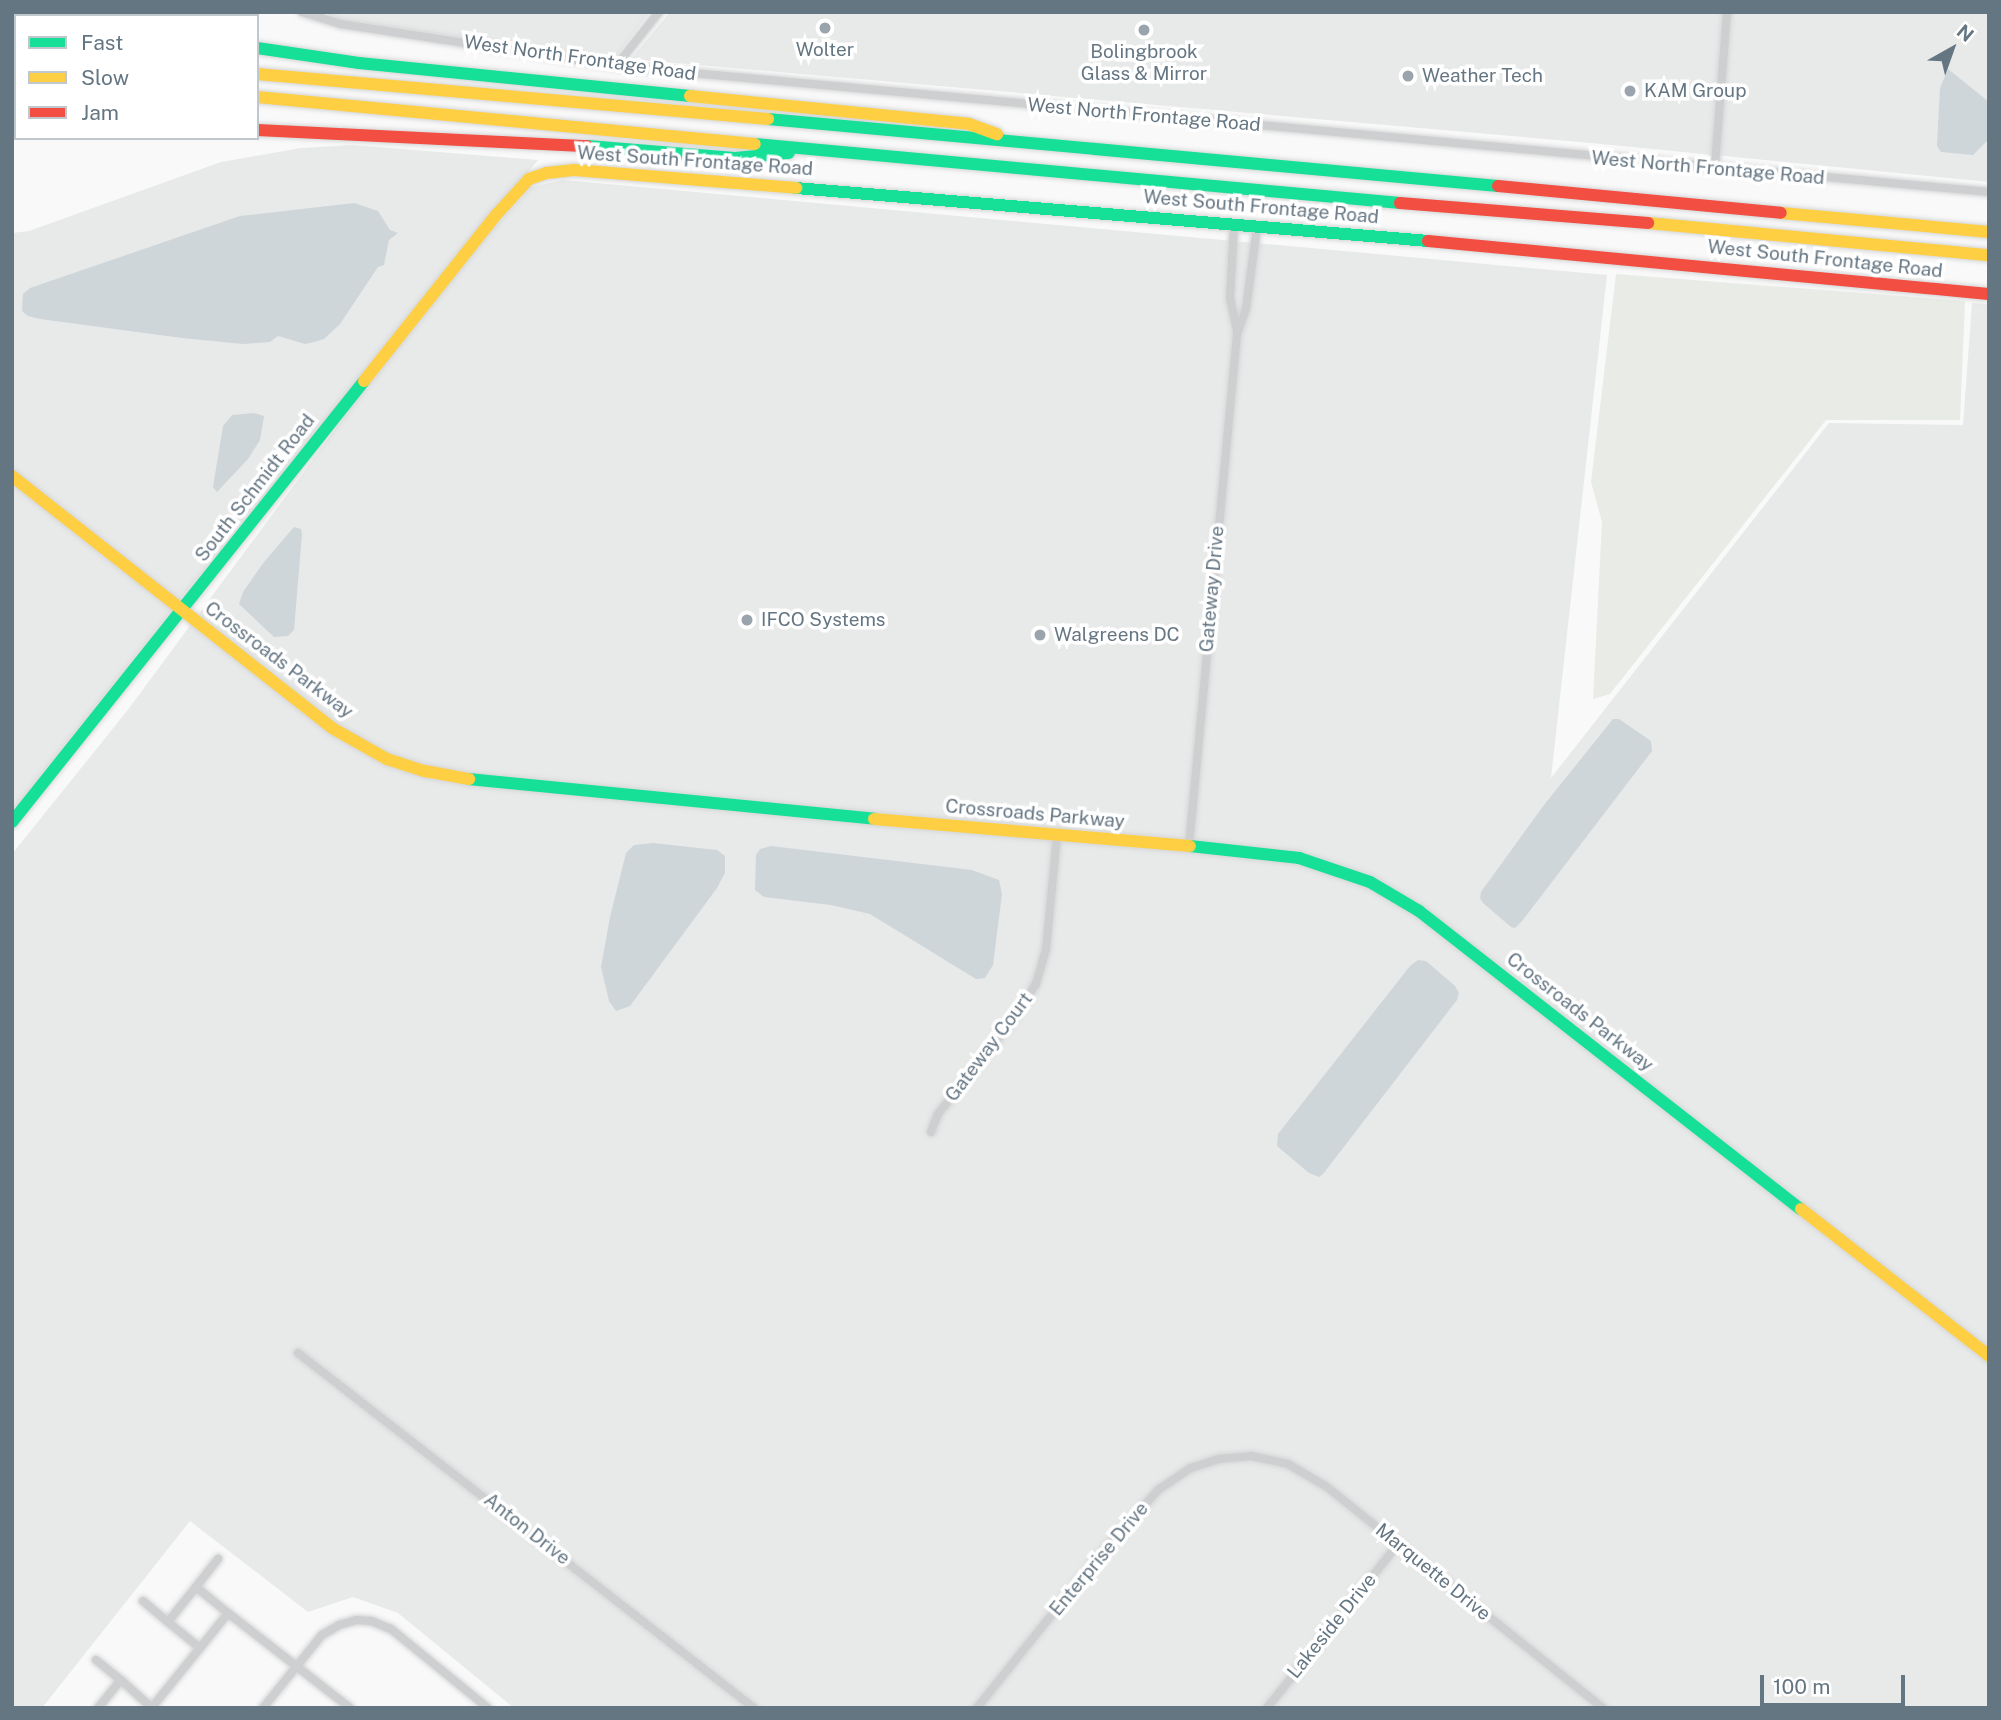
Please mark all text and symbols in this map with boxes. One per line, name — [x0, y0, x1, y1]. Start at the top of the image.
legend — [14, 14, 259, 140]
north arrow — [1917, 14, 1987, 84]
marker: Wolter — [817, 20, 833, 36]
text: N — [1953, 20, 1978, 46]
marker: Bolingbrook Glass & Mirror — [1136, 22, 1152, 38]
text: Fast — [81, 30, 123, 55]
street label: West North Frontage Road — [463, 30, 697, 86]
place label: Wolter — [796, 39, 854, 61]
place label: Bolingbrook Glass & Mirror — [1081, 41, 1207, 85]
text: Slow — [81, 65, 129, 90]
place label: Weather Tech — [1422, 65, 1543, 87]
marker: Weather Tech — [1400, 68, 1416, 84]
place label: KAM Group — [1644, 80, 1747, 102]
marker: KAM Group — [1622, 83, 1638, 99]
street label: West North Frontage Road — [1026, 93, 1262, 137]
text: Jam — [81, 100, 119, 125]
street label: West South Frontage Road — [576, 141, 814, 181]
street label: West North Frontage Road — [1590, 146, 1826, 190]
street label: West South Frontage Road — [1142, 185, 1380, 229]
street label: West South Frontage Road — [1706, 235, 1944, 283]
street label: South Schmidt Road — [190, 410, 320, 566]
street label: Gateway Drive — [1195, 525, 1229, 653]
street label: Crossroads Parkway — [200, 597, 358, 723]
place label: IFCO Systems — [761, 609, 885, 631]
marker: IFCO Systems — [739, 612, 755, 628]
place label: Walgreens DC — [1054, 624, 1180, 646]
marker: Walgreens DC — [1032, 627, 1048, 643]
street label: Crossroads Parkway — [944, 795, 1126, 833]
street label: Crossroads Parkway — [1502, 948, 1658, 1076]
street label: Gateway Court — [941, 988, 1037, 1106]
street label: Anton Drive — [479, 1488, 575, 1570]
street label: Enterprise Drive — [1045, 1498, 1153, 1620]
street label: Marquette Drive — [1371, 1519, 1495, 1625]
street label: Lakeside Drive — [1283, 1569, 1381, 1683]
scale bar — [1763, 1660, 1908, 1704]
text: 100 m — [1773, 1674, 1830, 1699]

